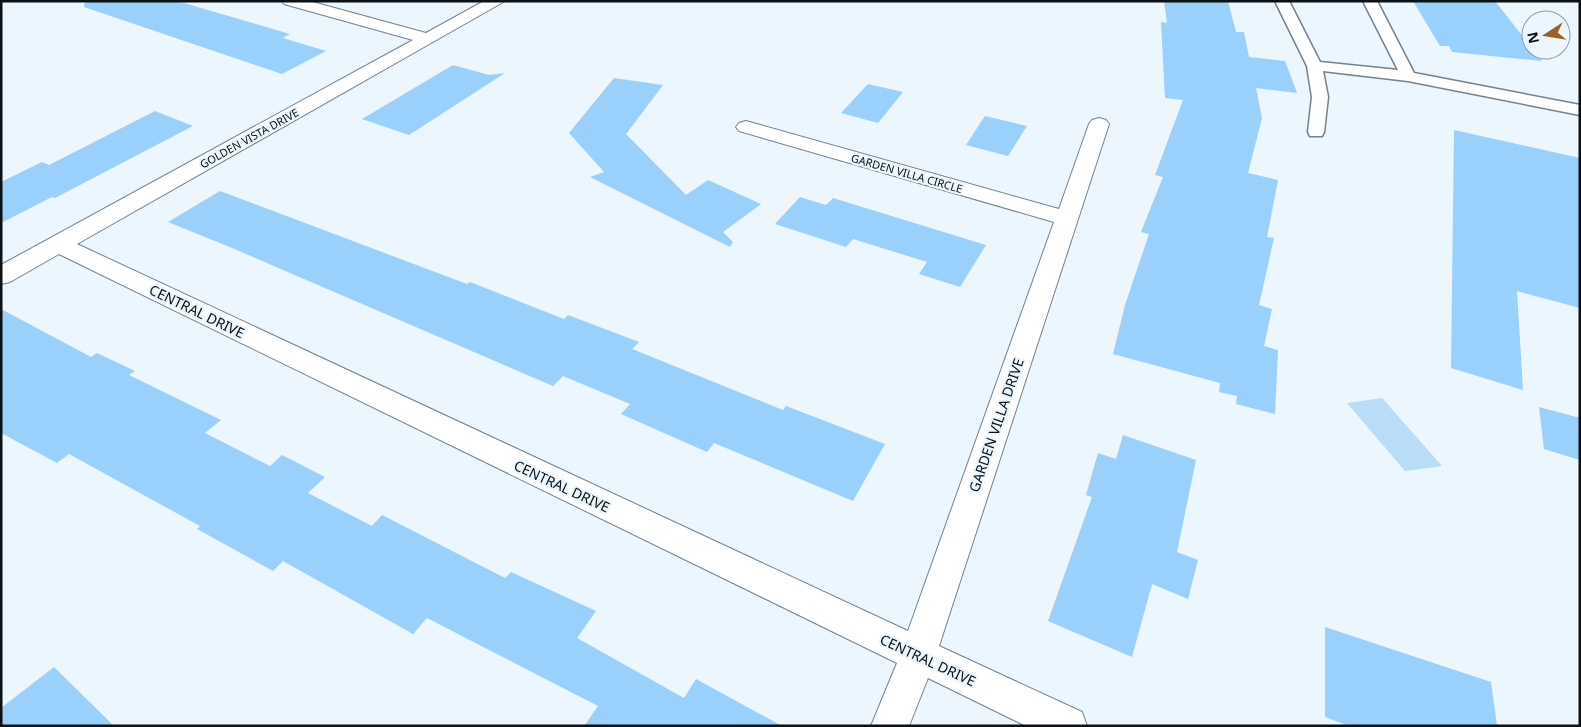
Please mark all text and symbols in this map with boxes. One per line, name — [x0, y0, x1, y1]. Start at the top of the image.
north arrow — [1521, 10, 1571, 60]
text: N — [1522, 30, 1543, 45]
street label: GOLDEN VISTA DRIVE — [197, 105, 301, 171]
street label: GARDEN VILLA CIRCLE — [849, 150, 965, 196]
street label: CENTRAL DRIVE — [146, 280, 248, 342]
street label: GARDEN VILLA DRIVE — [964, 356, 1028, 494]
street label: CENTRAL DRIVE — [511, 456, 613, 516]
street label: CENTRAL DRIVE — [877, 630, 979, 690]

